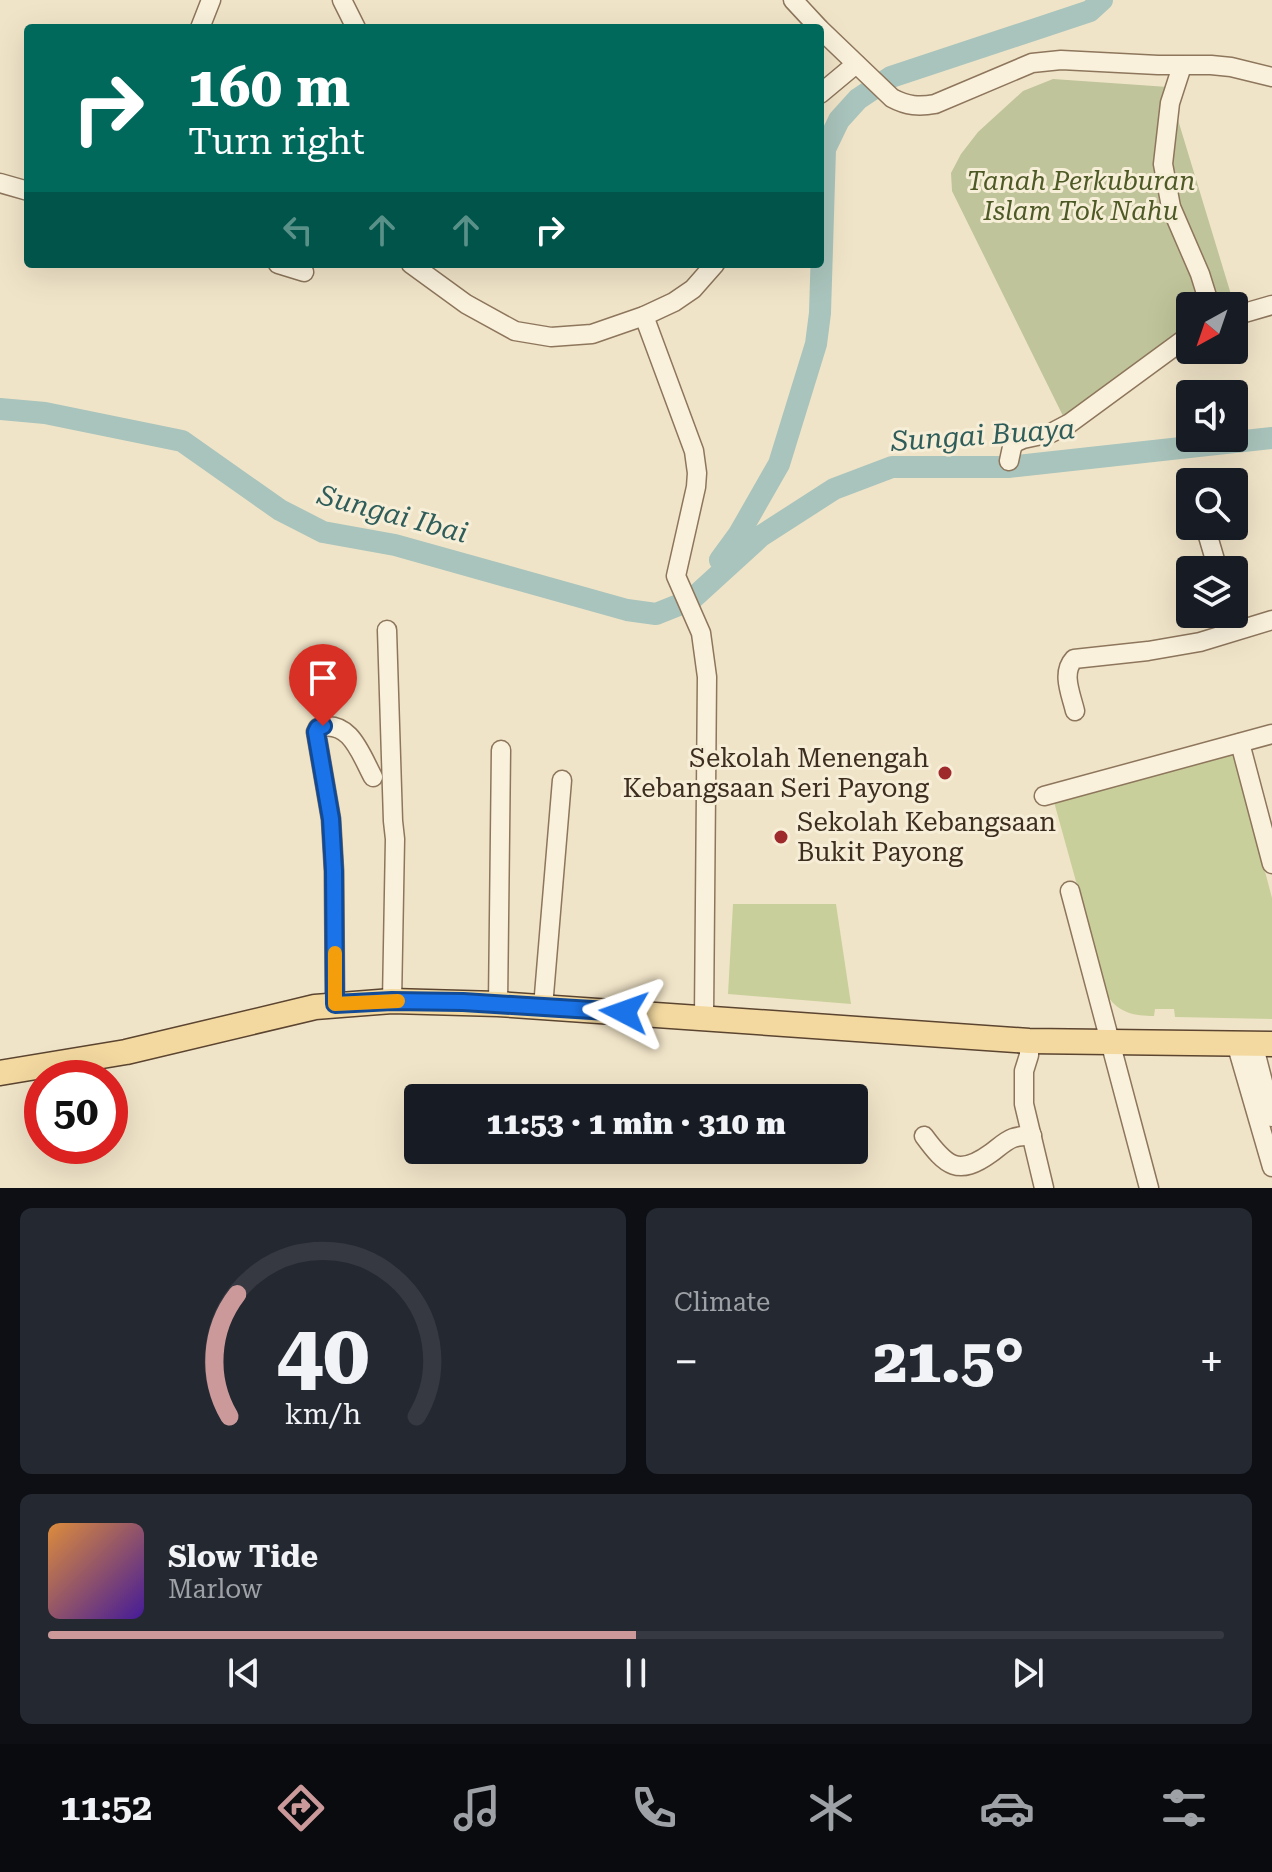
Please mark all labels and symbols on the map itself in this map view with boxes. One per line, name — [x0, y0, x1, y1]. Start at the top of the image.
park label: Tanah Perkuburan Islam Tok Nahu — [967, 166, 1195, 226]
north arrow — [1176, 292, 1248, 364]
water label: Sungai Buaya — [889, 412, 1076, 458]
water label: Sungai Ibai — [313, 478, 472, 550]
pin — [289, 644, 357, 726]
place label: Sekolah Menengah Kebangsaan Seri Payong — [623, 743, 929, 803]
marker: Sekolah Menengah Kebangsaan Seri Payong — [936, 764, 954, 782]
place label: Sekolah Kebangsaan Bukit Payong — [797, 807, 1056, 867]
marker: Sekolah Kebangsaan Bukit Payong — [772, 828, 790, 846]
position arrow — [582, 970, 666, 1054]
speed limit sign: 50 — [24, 1060, 128, 1164]

